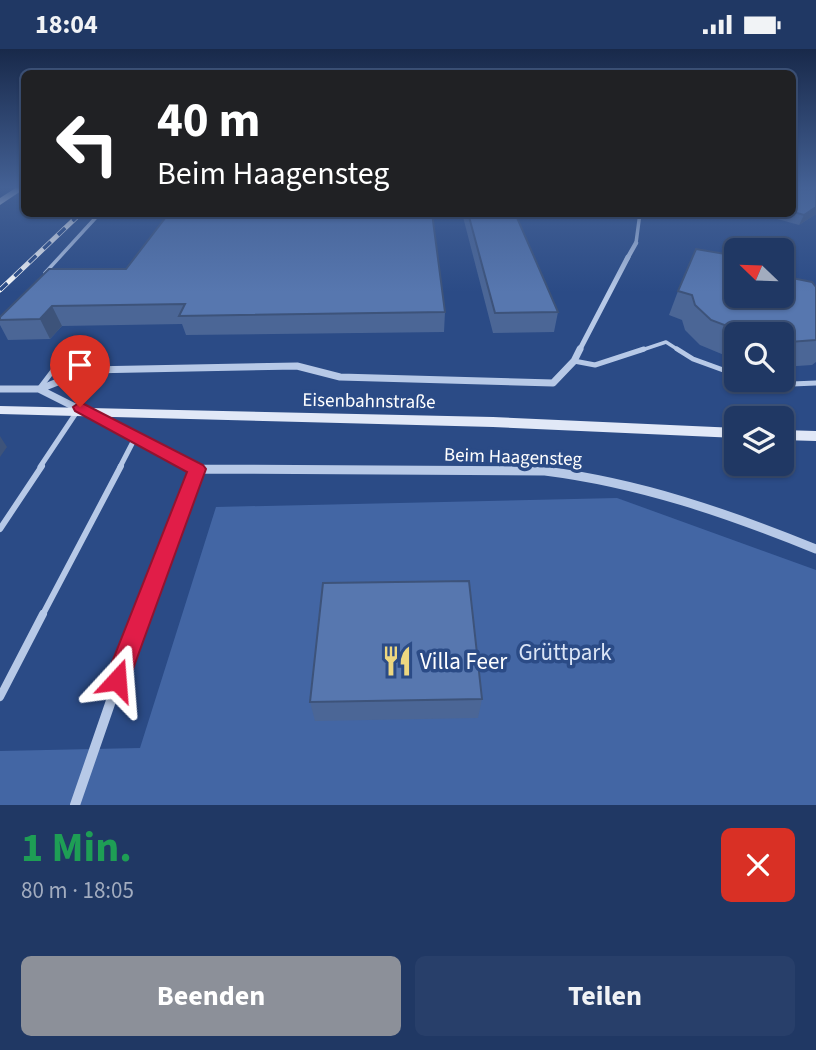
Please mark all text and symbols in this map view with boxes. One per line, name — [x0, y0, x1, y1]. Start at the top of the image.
text: 18:04 — [35, 6, 98, 43]
text: 40 m — [157, 86, 261, 156]
icon: left — [42, 98, 133, 189]
text: Beim Haagensteg — [157, 151, 390, 197]
north arrow — [724, 238, 794, 308]
map controls — [724, 238, 794, 476]
button: search — [724, 322, 794, 392]
pin — [50, 335, 110, 407]
icon: arrive — [61, 346, 99, 384]
street label: Eisenbahnstraße — [302, 387, 436, 416]
button: layers — [724, 406, 794, 476]
street label: Beim Haagensteg — [443, 442, 583, 473]
park label: Grüttpark — [518, 636, 612, 669]
position arrow — [80, 643, 154, 717]
restaurant icon: Villa Feer — [380, 644, 414, 678]
place label: Villa Feer — [420, 645, 508, 678]
text: 1 Min. — [21, 818, 132, 878]
button: close — [721, 828, 795, 902]
text: 80 m · 18:05 — [21, 874, 134, 907]
button: Beenden — [21, 956, 401, 1036]
button: Teilen — [415, 956, 795, 1036]

